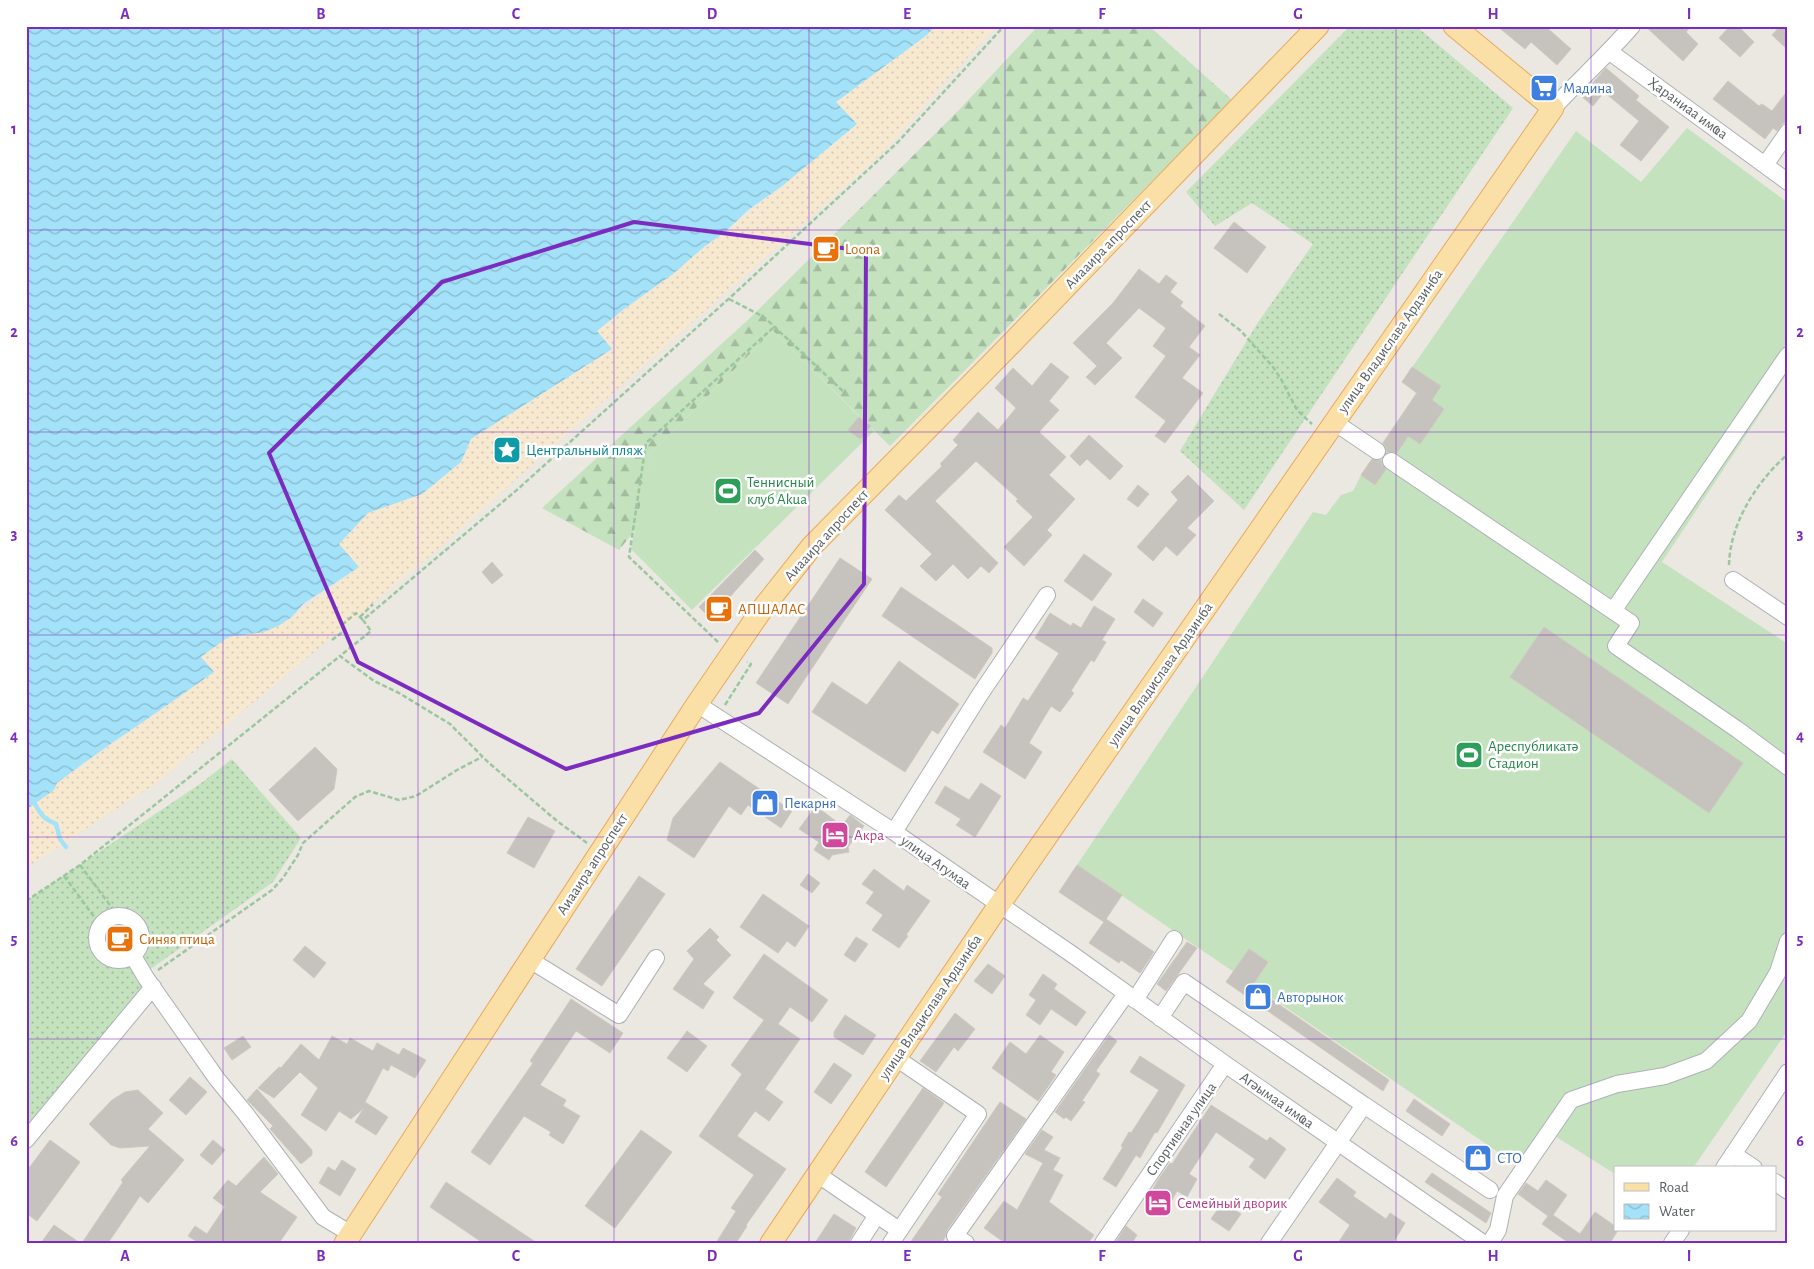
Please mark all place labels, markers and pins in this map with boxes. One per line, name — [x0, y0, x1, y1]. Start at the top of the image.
supermarket icon: Мадина — [1529, 73, 1559, 103]
place label: Мадина — [1563, 81, 1612, 96]
cafe icon: Loona — [811, 234, 841, 264]
place label: Loona — [845, 242, 880, 257]
place icon: Центральный пляж — [492, 435, 522, 465]
place label: Центральный пляж — [526, 443, 643, 458]
place label: Теннисный клуб Akua — [747, 475, 815, 507]
sports icon: Теннисный клуб Akua — [713, 476, 743, 506]
cafe icon: АПШАЛАС — [704, 594, 734, 624]
place label: АПШАЛАС — [738, 602, 806, 617]
place label: Ареспубликатә Стадион — [1488, 739, 1578, 771]
sports icon: Ареспубликатә Стадион — [1454, 740, 1484, 770]
shop icon: Пекарня — [750, 788, 780, 818]
place label: Пекарня — [784, 796, 836, 811]
hotel icon: Акра — [820, 820, 850, 850]
place label: Акра — [854, 828, 884, 843]
cafe icon: Синяя птица — [105, 924, 135, 954]
place label: Синяя птица — [139, 932, 215, 947]
shop icon: Авторынок — [1243, 982, 1273, 1012]
place label: Авторынок — [1277, 990, 1344, 1005]
shop icon: СТО — [1463, 1143, 1493, 1173]
place label: СТО — [1497, 1151, 1522, 1166]
hotel icon: Семейный дворик — [1143, 1188, 1173, 1218]
place label: Семейный дворик — [1177, 1196, 1287, 1211]

